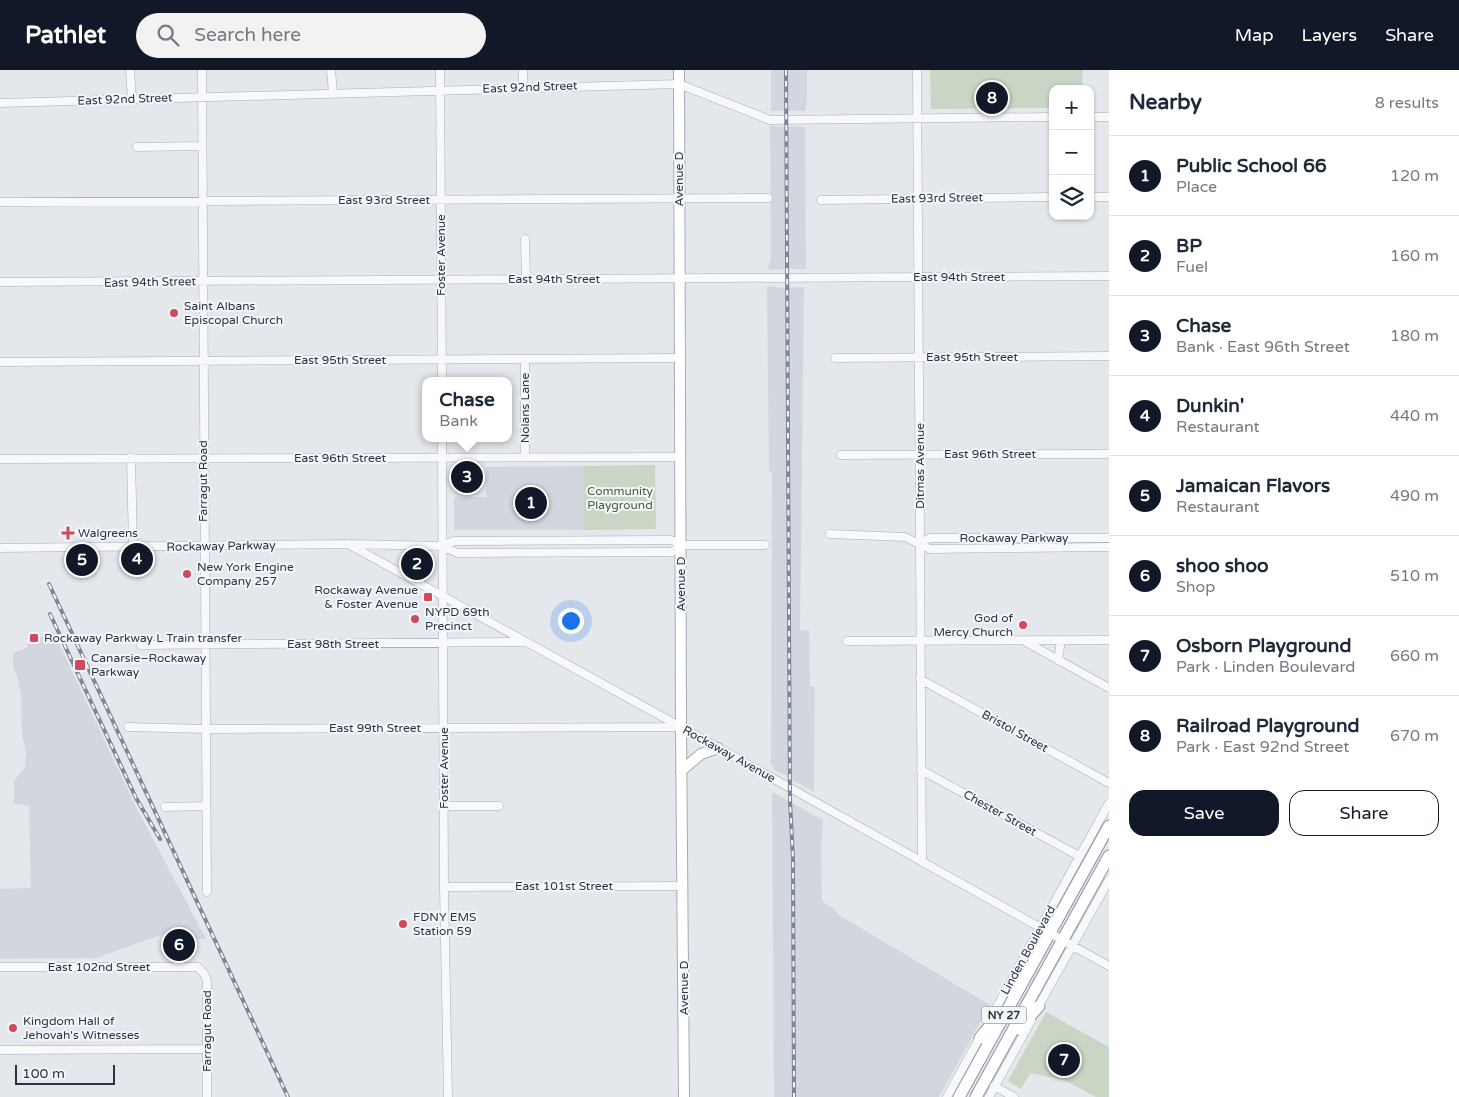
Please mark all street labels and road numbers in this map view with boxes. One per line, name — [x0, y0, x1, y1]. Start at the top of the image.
street label: East 92nd Street — [482, 78, 578, 96]
street label: East 92nd Street — [77, 90, 173, 108]
street label: Avenue D — [672, 151, 686, 207]
street label: East 93rd Street — [891, 190, 984, 206]
street label: East 93rd Street — [338, 193, 431, 207]
street label: Foster Avenue — [434, 214, 448, 296]
street label: East 94th Street — [913, 270, 1005, 284]
street label: East 94th Street — [508, 272, 600, 286]
street label: East 94th Street — [104, 274, 197, 290]
street label: East 95th Street — [926, 350, 1018, 364]
street label: East 95th Street — [294, 353, 386, 367]
street label: Nolans Lane — [518, 373, 532, 443]
street label: Ditmas Avenue — [913, 423, 927, 509]
street label: Farragut Road — [196, 440, 210, 522]
street label: East 96th Street — [944, 447, 1036, 461]
street label: East 96th Street — [294, 451, 386, 465]
street label: Rockaway Parkway — [959, 531, 1069, 545]
street label: Rockaway Parkway — [166, 538, 276, 554]
street label: Avenue D — [674, 556, 688, 612]
street label: East 98th Street — [287, 637, 379, 651]
street label: Bristol Street — [979, 707, 1051, 755]
street label: East 99th Street — [329, 721, 421, 735]
street label: Rockaway Avenue — [680, 723, 778, 785]
street label: Foster Avenue — [437, 727, 451, 809]
street label: Chester Street — [961, 787, 1039, 839]
street label: East 101st Street — [515, 879, 613, 893]
street label: Linden Boulevard — [998, 903, 1058, 997]
street label: East 102nd Street — [48, 960, 151, 974]
street label: Avenue D — [677, 960, 691, 1016]
street label: Farragut Road — [200, 990, 214, 1072]
road number: NY 27 — [982, 1006, 1026, 1024]

